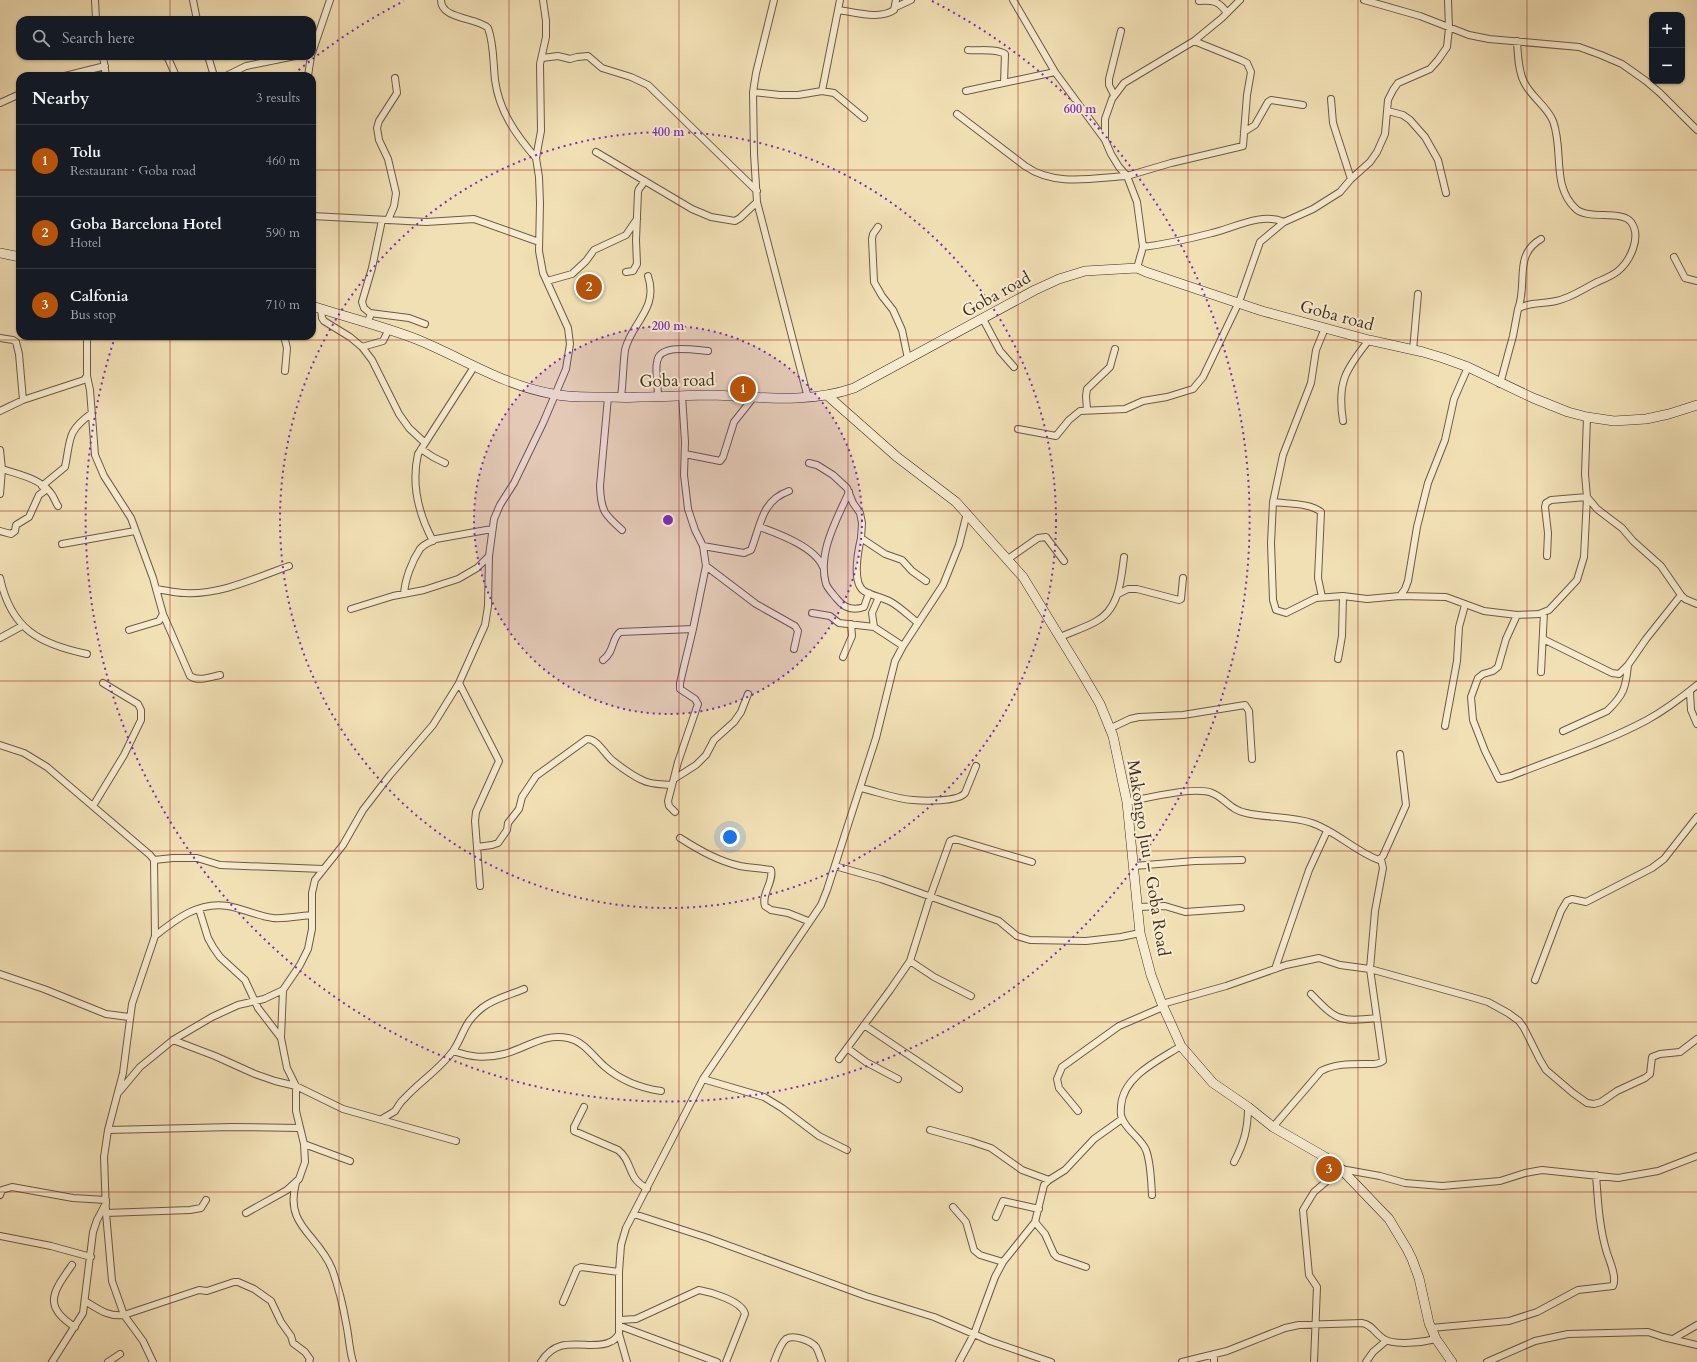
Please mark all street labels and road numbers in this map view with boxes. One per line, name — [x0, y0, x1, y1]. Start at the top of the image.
street label: Goba road — [958, 266, 1035, 323]
street label: Goba road — [1297, 295, 1376, 336]
street label: Goba road — [639, 368, 715, 393]
street label: Makongo Juu – Goba Road — [1122, 758, 1175, 958]

